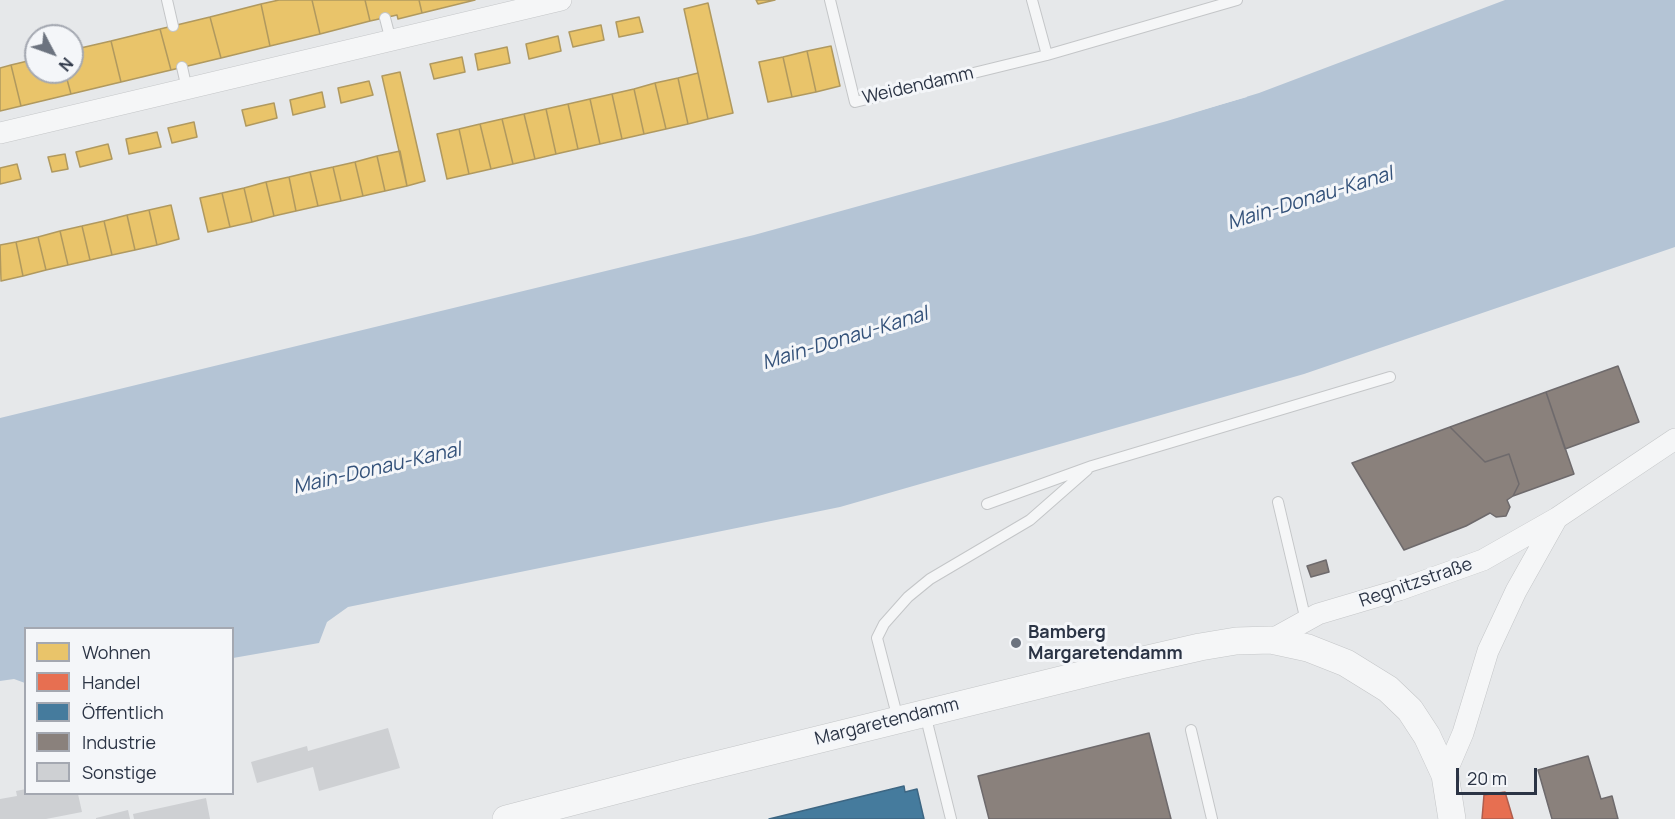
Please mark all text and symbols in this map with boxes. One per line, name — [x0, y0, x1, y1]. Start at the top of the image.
north arrow — [24, 24, 84, 84]
text: N — [54, 53, 78, 76]
street label: Weidendamm — [860, 63, 976, 109]
water label: Main-Donau-Kanal — [1224, 162, 1396, 236]
water label: Main-Donau-Kanal — [759, 302, 931, 376]
water label: Main-Donau-Kanal — [290, 438, 464, 500]
street label: Regnitzstraße — [1357, 554, 1475, 612]
place label: Bamberg Margaretendamm — [1028, 622, 1183, 664]
legend — [24, 627, 234, 795]
marker: Bamberg Margaretendamm — [1009, 636, 1023, 650]
text: Wohnen — [82, 640, 151, 664]
text: Handel — [82, 670, 140, 694]
street label: Margaretendamm — [813, 694, 961, 750]
text: Öffentlich — [82, 700, 164, 724]
text: Industrie — [82, 730, 156, 754]
scale bar — [1459, 756, 1540, 794]
text: Sonstige — [82, 760, 156, 784]
text: 20 m — [1467, 766, 1507, 790]

